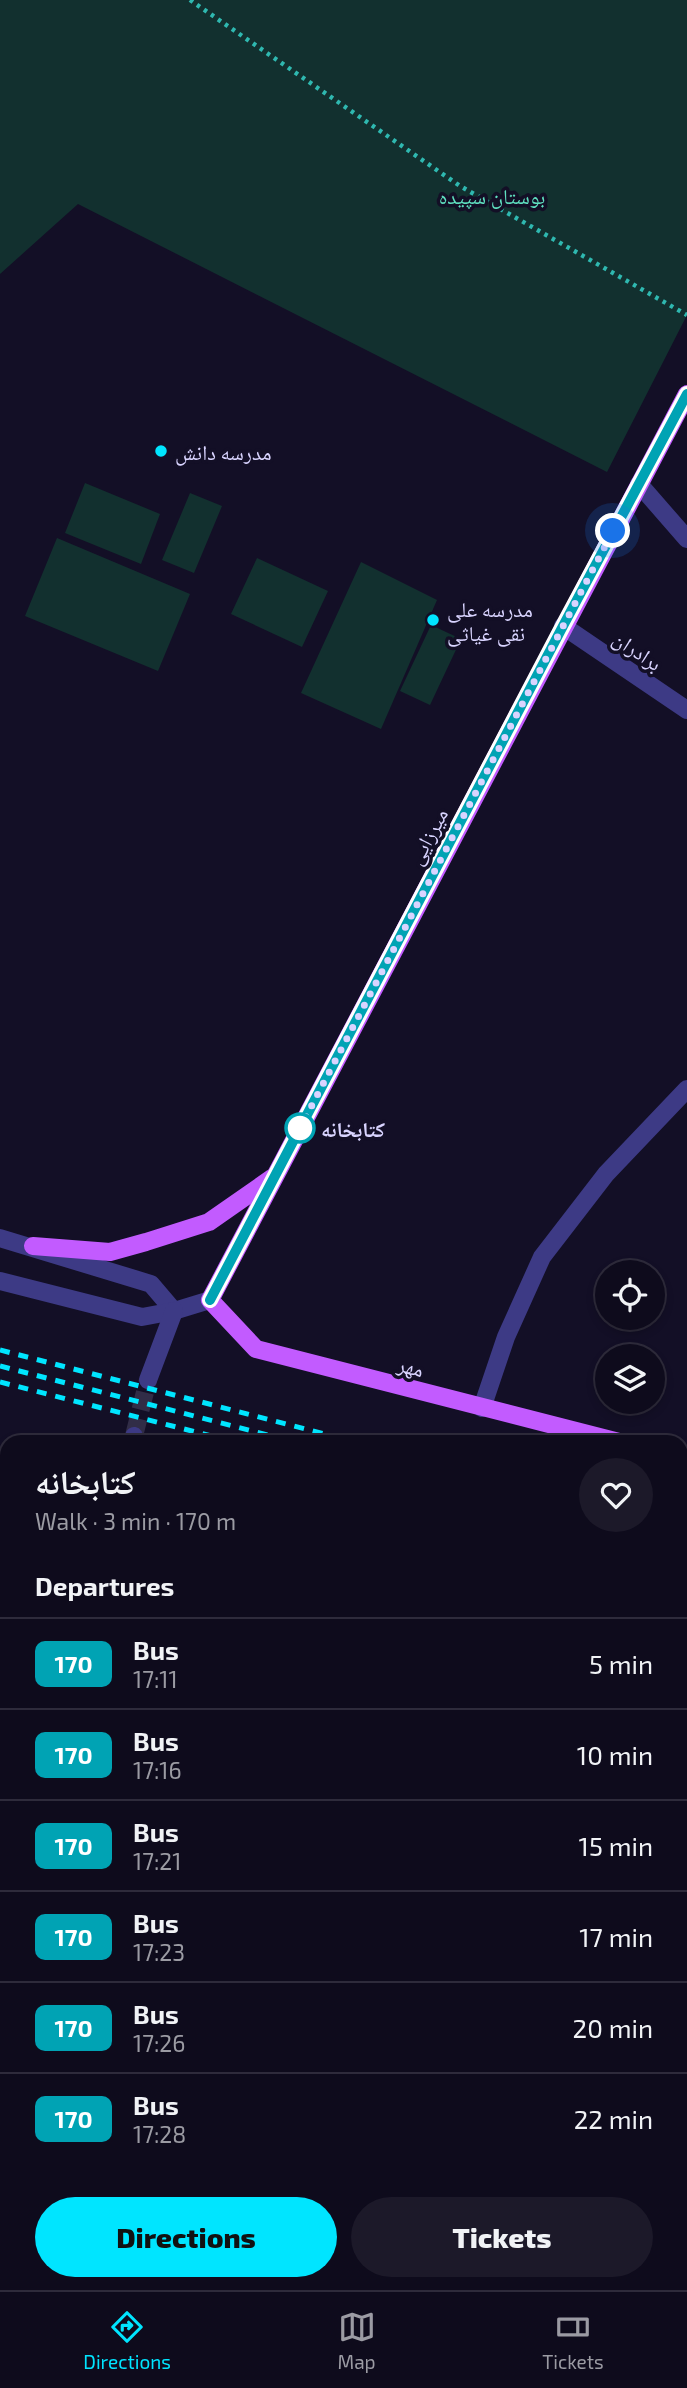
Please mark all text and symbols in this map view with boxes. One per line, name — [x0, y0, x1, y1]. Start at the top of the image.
park label: بوستان سپیده — [439, 183, 545, 209]
place label: مدرسه دانش — [175, 439, 271, 466]
marker: مدرسه دانش — [153, 443, 169, 459]
your location — [595, 513, 630, 548]
place label: مدرسه علی نقی غیاثی — [447, 596, 533, 647]
marker: مدرسه علی نقی غیاثی — [425, 612, 441, 628]
street label: برادران — [608, 625, 667, 676]
street label: میرزایی — [402, 803, 454, 869]
marker: کتابخانه — [285, 1113, 315, 1143]
place label: کتابخانه — [321, 1116, 385, 1141]
map controls — [595, 1260, 665, 1414]
button: locate — [595, 1260, 665, 1330]
button: layers — [595, 1344, 665, 1414]
street label: مهر — [394, 1350, 427, 1382]
button: heart — [579, 1458, 653, 1532]
text: کتابخانه — [35, 1461, 136, 1501]
text: Walk · 3 min · 170 m — [35, 1507, 236, 1535]
text: Departures — [35, 1570, 174, 1601]
text: Bus — [133, 1634, 179, 1665]
text: 5 min — [589, 1648, 653, 1679]
text: 170 — [54, 1649, 93, 1678]
text: 17:11 — [133, 1665, 178, 1693]
text: Bus — [133, 1725, 179, 1756]
text: 10 min — [577, 1739, 653, 1770]
text: 170 — [54, 1740, 93, 1769]
text: 17:16 — [133, 1756, 182, 1784]
text: Bus — [133, 1816, 179, 1847]
text: 15 min — [579, 1830, 653, 1861]
text: 170 — [54, 1831, 93, 1860]
text: 17:21 — [133, 1847, 181, 1875]
text: Bus — [133, 1907, 179, 1938]
text: 17 min — [579, 1921, 653, 1952]
text: 170 — [54, 1922, 93, 1951]
text: 17:23 — [133, 1938, 185, 1966]
text: Bus — [133, 1998, 179, 2029]
text: 20 min — [573, 2012, 653, 2043]
text: 170 — [54, 2013, 93, 2042]
text: 17:26 — [133, 2029, 185, 2057]
text: Bus — [133, 2089, 179, 2120]
text: 22 min — [574, 2103, 653, 2134]
text: 170 — [54, 2104, 93, 2133]
text: 17:28 — [133, 2120, 186, 2148]
button: Directions — [35, 2197, 337, 2277]
button: Tickets — [351, 2197, 653, 2277]
tab: Directions — [83, 2308, 171, 2373]
tab: Map — [337, 2308, 376, 2373]
tab: Tickets — [542, 2308, 604, 2373]

